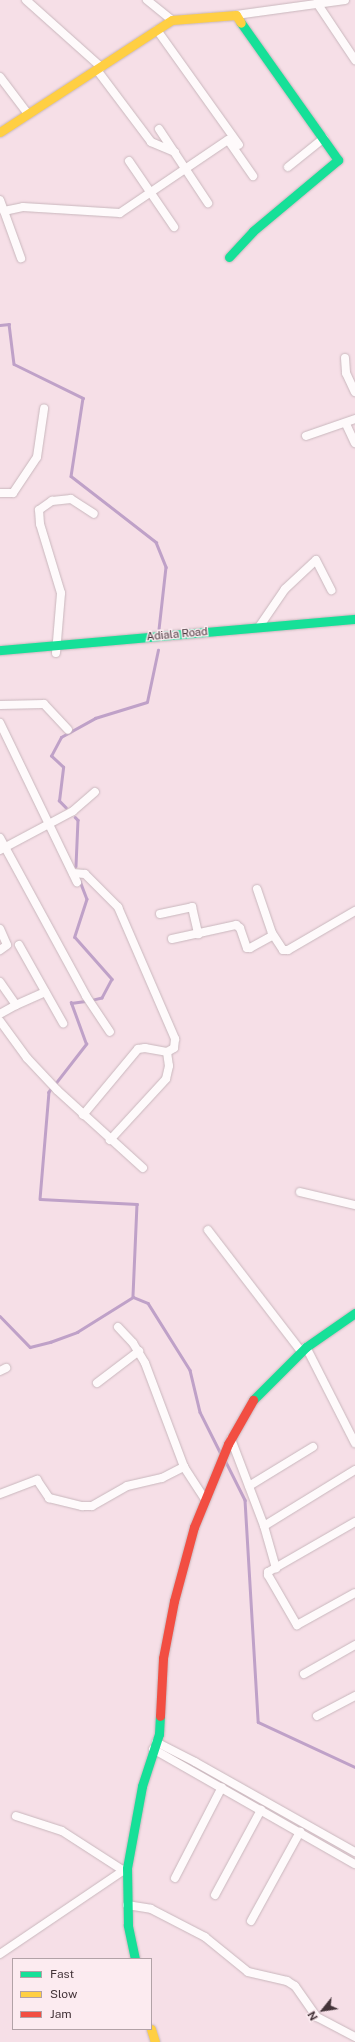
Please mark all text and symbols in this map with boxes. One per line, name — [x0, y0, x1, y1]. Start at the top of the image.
street label: Adiala Road — [146, 625, 208, 643]
legend — [12, 1958, 152, 2030]
text: Fast — [50, 1967, 74, 1981]
text: Slow — [50, 1987, 77, 2001]
north arrow — [303, 1990, 343, 2030]
text: Jam — [50, 2007, 72, 2021]
text: N — [305, 2009, 320, 2023]

